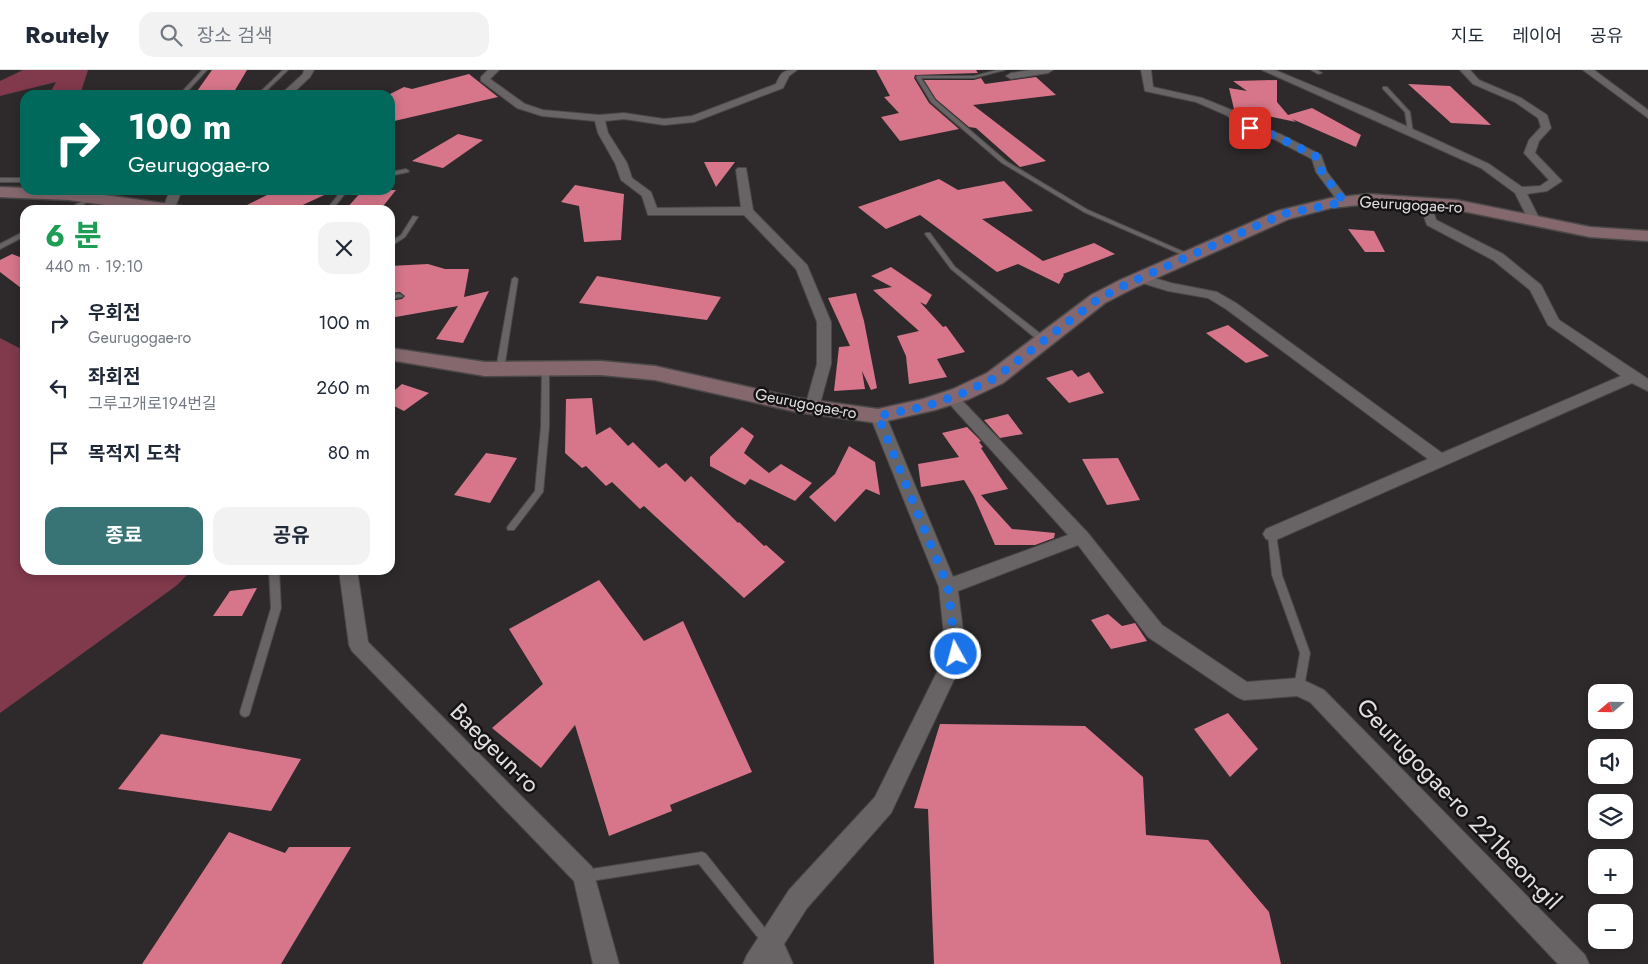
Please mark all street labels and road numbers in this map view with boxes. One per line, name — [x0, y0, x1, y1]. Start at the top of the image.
street label: Geurugogae-ro — [1359, 190, 1463, 219]
street label: Geurugogae-ro — [753, 382, 859, 425]
street label: Geurugogae-ro 221beon-gil — [1349, 690, 1570, 917]
street label: Baegeun-ro — [442, 695, 548, 801]

